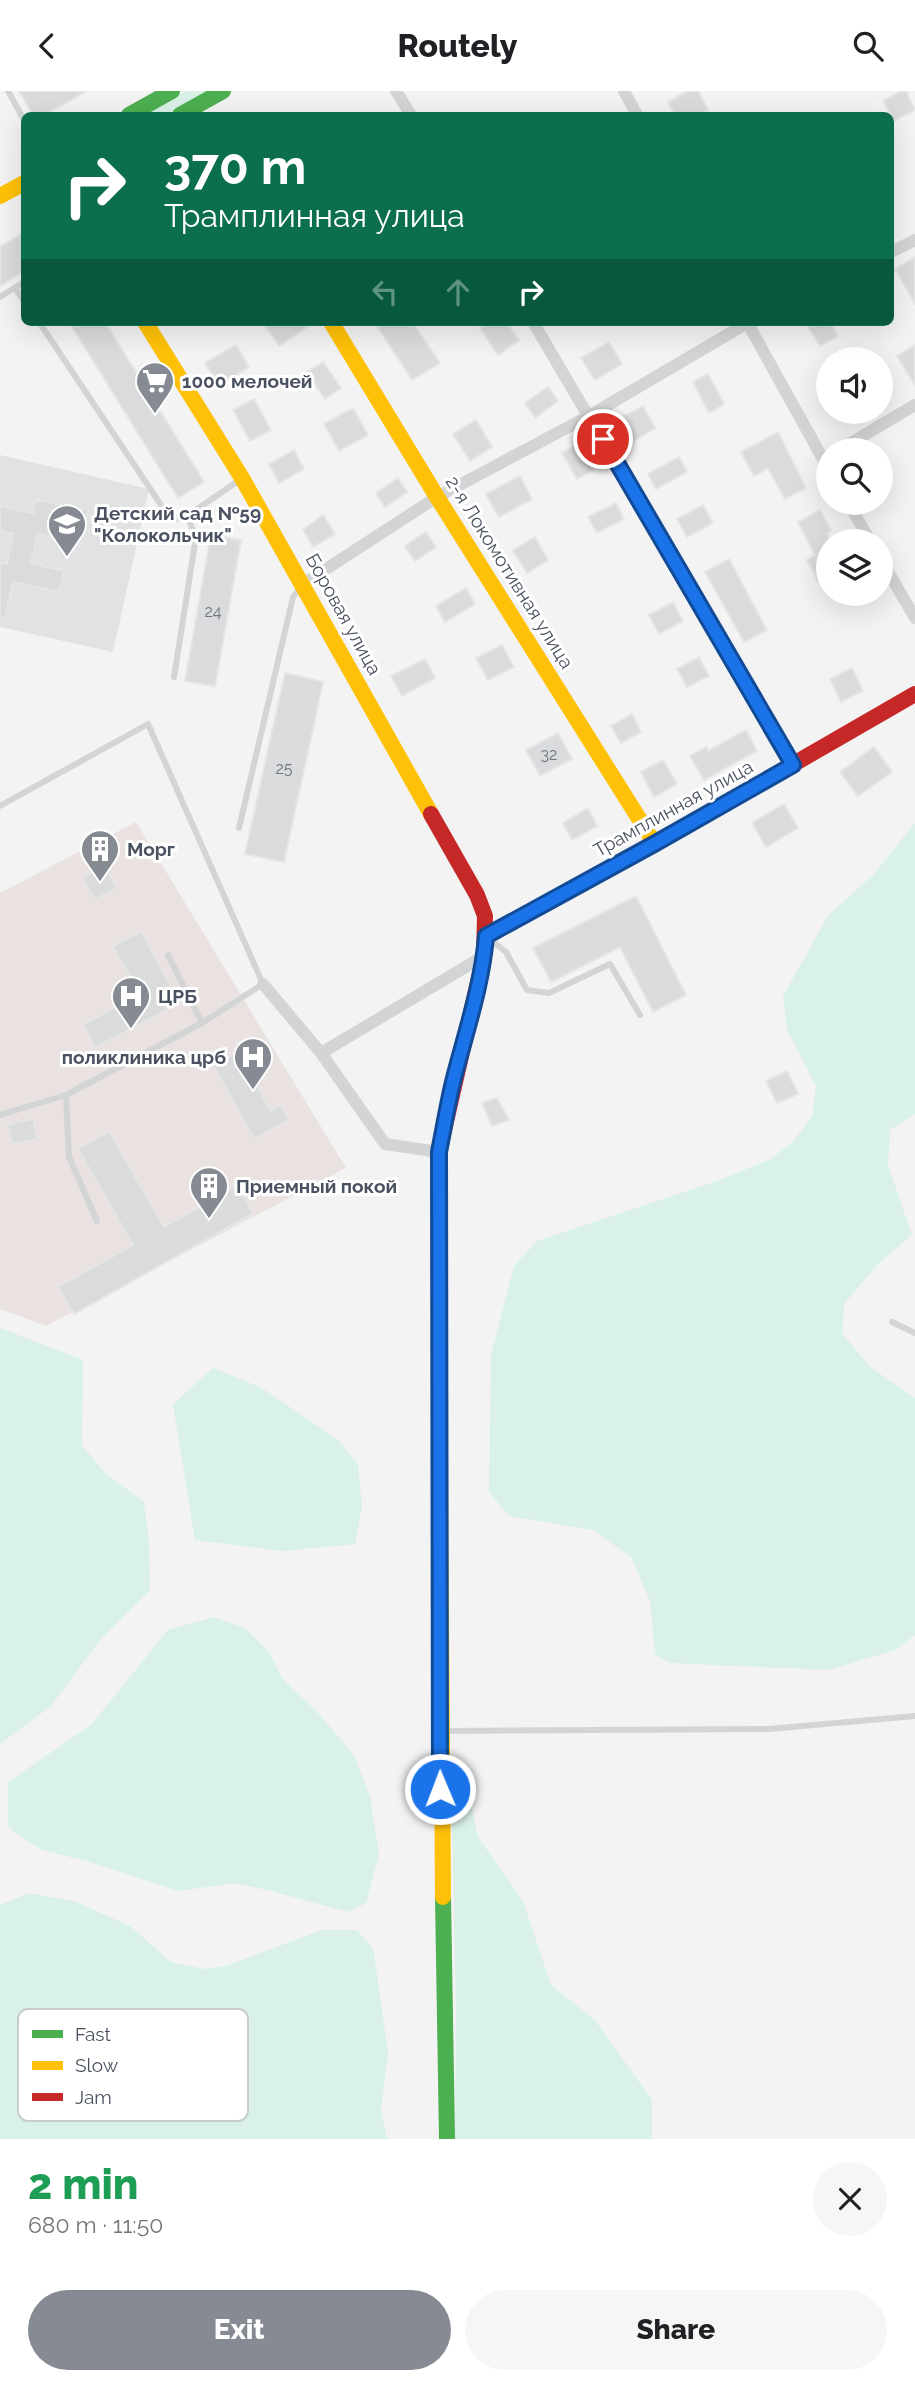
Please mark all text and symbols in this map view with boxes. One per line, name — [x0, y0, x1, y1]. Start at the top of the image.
icon: back — [28, 27, 66, 65]
text: Routely — [398, 27, 517, 64]
icon: search — [849, 27, 887, 65]
text: 370 m — [164, 138, 306, 195]
icon: right — [49, 140, 140, 231]
text: Трамплинная улица — [164, 197, 465, 234]
icon: left — [366, 273, 404, 311]
icon: ahead — [439, 273, 477, 311]
icon: right — [512, 273, 550, 311]
map controls — [816, 347, 893, 606]
button: sound — [816, 347, 893, 424]
supermarket icon: 1000 мелочей — [134, 360, 176, 415]
place label: 1000 мелочей — [182, 370, 312, 392]
pin — [573, 409, 633, 469]
icon: arrive — [584, 420, 622, 458]
button: search — [816, 438, 893, 515]
street label: 2-я Локомотивная улица — [442, 472, 578, 672]
place label: Детский сад №59 "Колокольчик" — [94, 502, 261, 546]
school or university icon: Детский сад №59 "Колокольчик" — [46, 503, 88, 558]
button: layers — [816, 529, 893, 606]
street label: Боровая улица — [302, 550, 386, 678]
house number: 24 — [204, 602, 222, 621]
house number: 32 — [541, 745, 557, 764]
street label: Трамплинная улица — [590, 755, 756, 861]
house number: 25 — [275, 759, 293, 778]
building icon: Морг — [79, 828, 121, 883]
place label: Морг — [127, 838, 175, 860]
hospital icon: ЦРБ — [110, 975, 152, 1030]
place label: ЦРБ — [158, 985, 197, 1007]
hospital icon: поликлиника црб — [232, 1036, 274, 1091]
place label: поликлиника црб — [62, 1046, 226, 1068]
building icon: Приемный покой — [188, 1165, 230, 1220]
place label: Приемный покой — [236, 1175, 397, 1197]
position arrow — [403, 1752, 477, 1826]
legend — [18, 2009, 248, 2121]
text: Fast — [75, 2023, 111, 2045]
text: Slow — [75, 2054, 119, 2076]
text: Jam — [75, 2086, 112, 2108]
text: 2 min — [28, 2160, 138, 2209]
button: close — [813, 2162, 887, 2236]
text: 680 m · 11:50 — [28, 2211, 163, 2238]
button: Exit — [28, 2290, 451, 2370]
button: Share — [465, 2290, 887, 2370]

